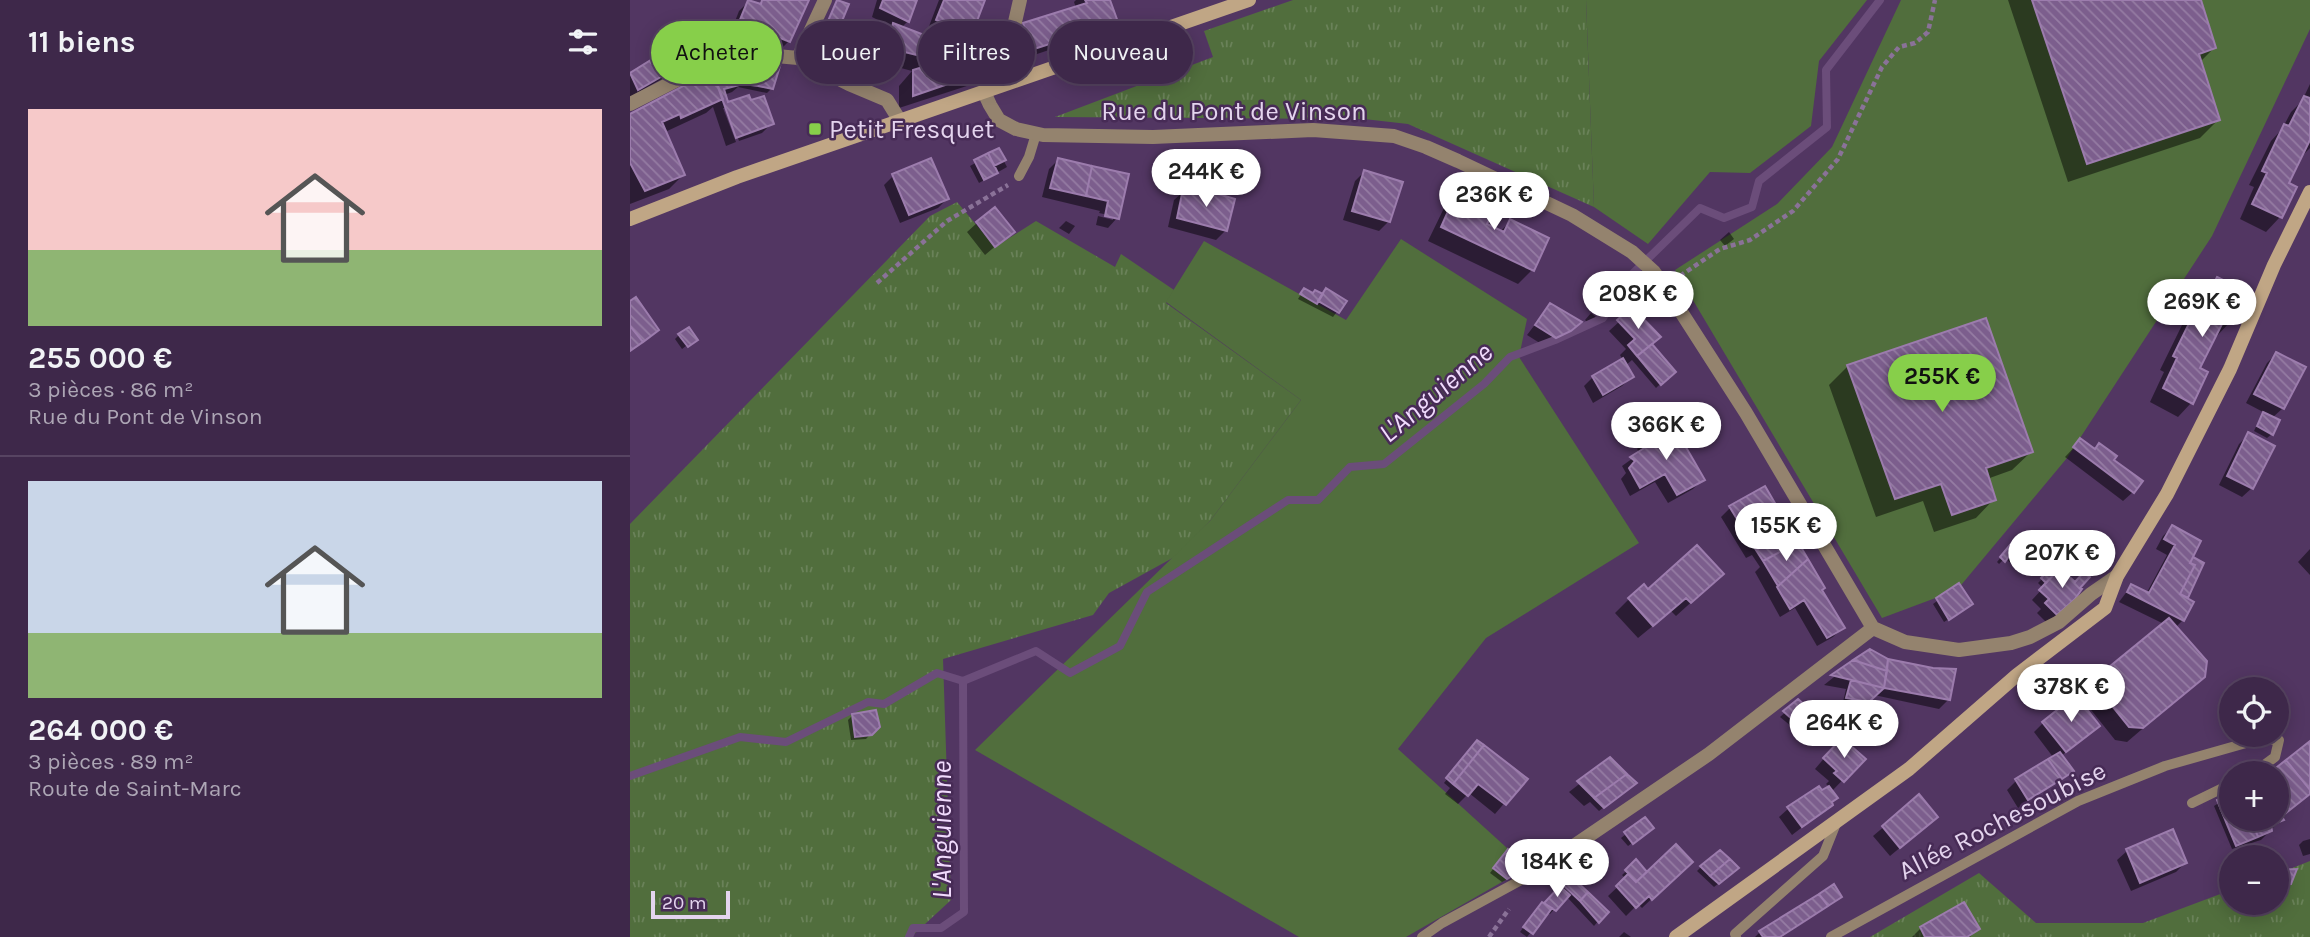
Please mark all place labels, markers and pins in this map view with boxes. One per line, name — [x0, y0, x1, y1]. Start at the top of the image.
place label: Petit Fresquet — [829, 114, 995, 145]
marker: Petit Fresquet — [807, 121, 823, 137]
pin: 244K € — [1149, 150, 1263, 209]
pin: 236K € — [1437, 173, 1551, 232]
pin: 208K € — [1581, 272, 1695, 331]
pin: 269K € — [2145, 280, 2259, 339]
pin: 255K € — [1885, 354, 1999, 414]
pin: 366K € — [1609, 402, 1723, 462]
pin: 155K € — [1729, 504, 1843, 563]
pin: 207K € — [2005, 530, 2119, 590]
pin: 378K € — [2014, 664, 2128, 724]
pin: 264K € — [1787, 700, 1901, 760]
pin: 184K € — [1500, 839, 1614, 899]

